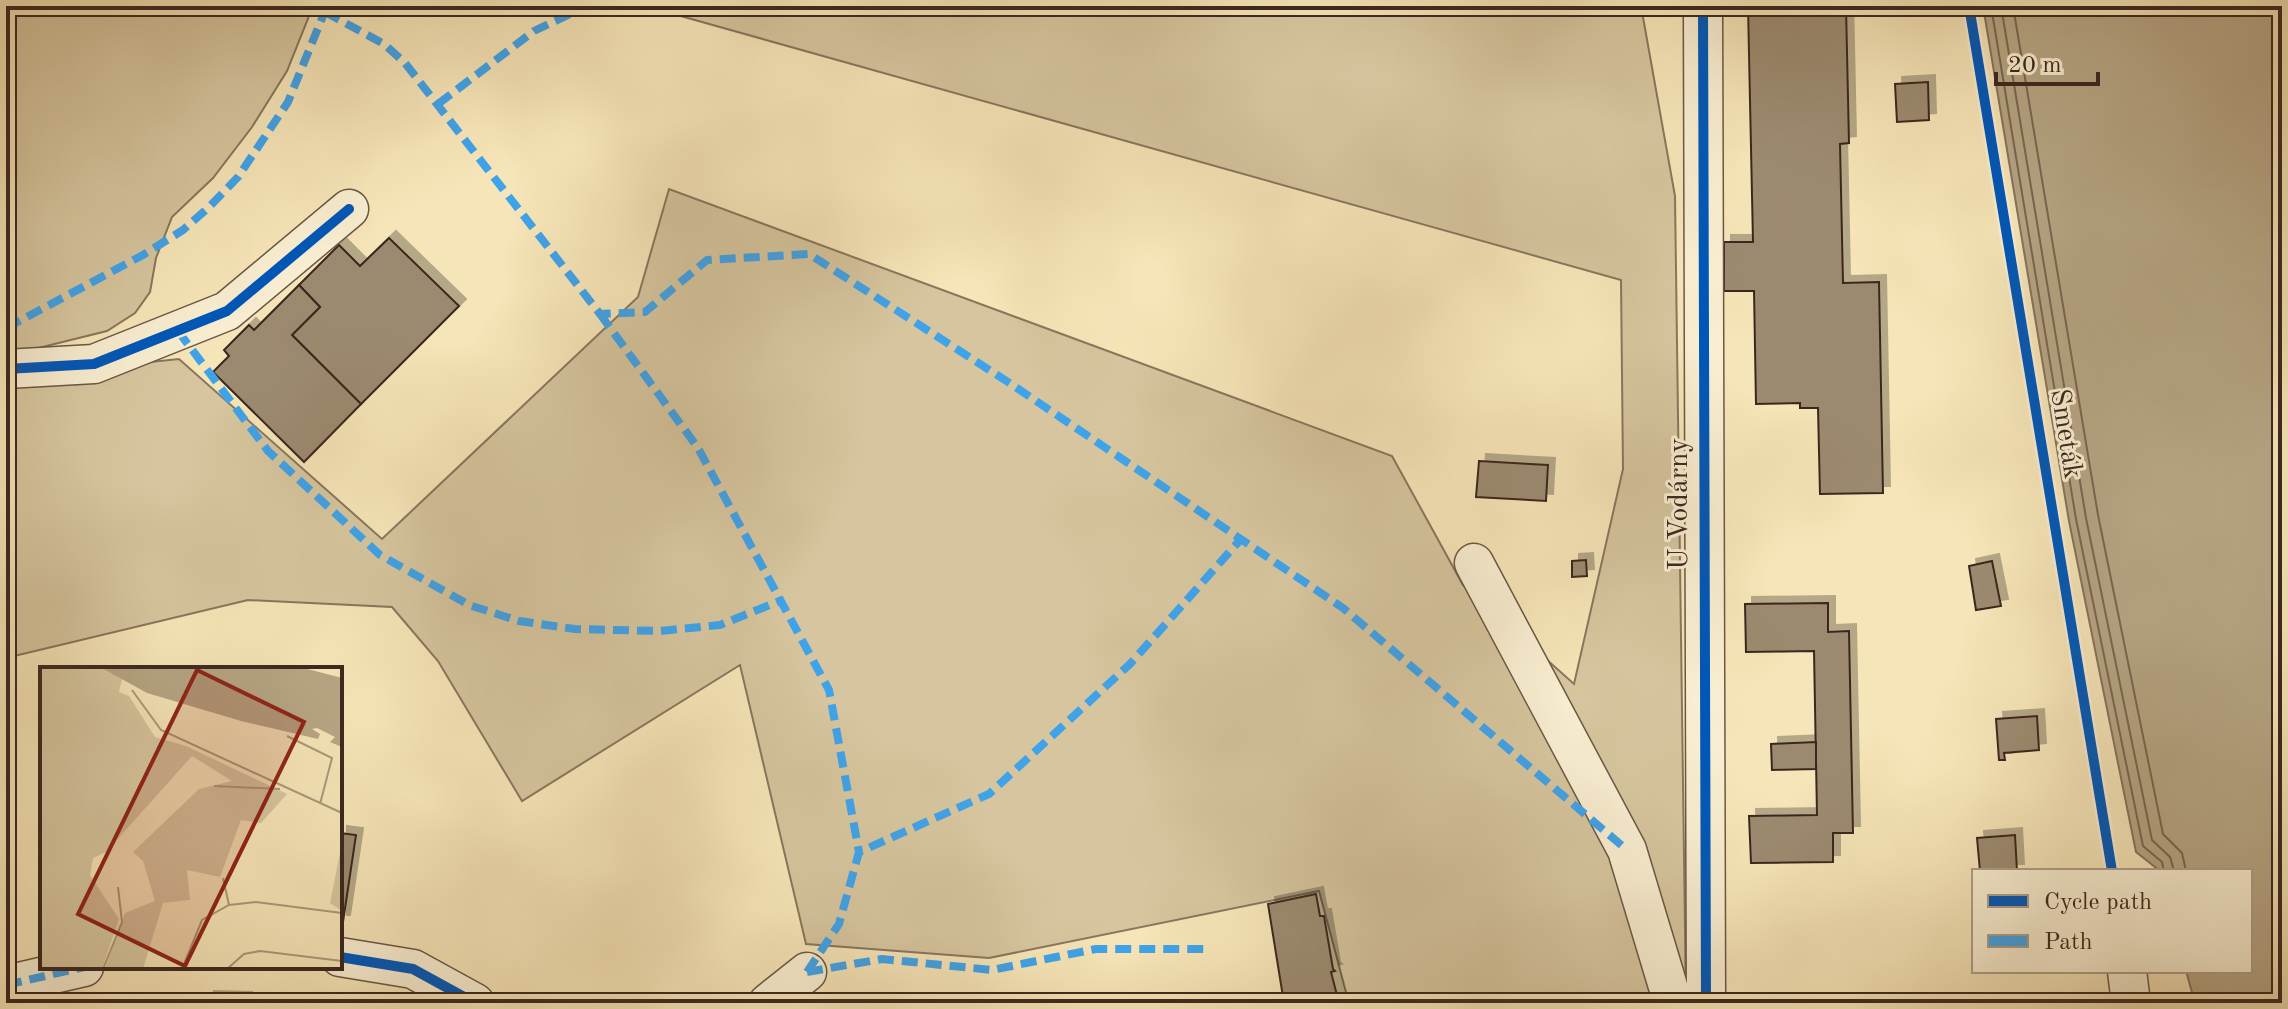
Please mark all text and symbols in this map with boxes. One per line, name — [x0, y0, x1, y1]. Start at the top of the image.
scale bar — [1996, 36, 2098, 86]
text: 20 m — [2008, 54, 2062, 78]
street label: Smeták — [2044, 387, 2086, 481]
street label: U Vodárny — [1666, 438, 1694, 570]
inset map — [40, 667, 342, 969]
legend — [1972, 869, 2252, 973]
text: Cycle path — [2044, 891, 2152, 915]
text: Path — [2044, 931, 2093, 955]

